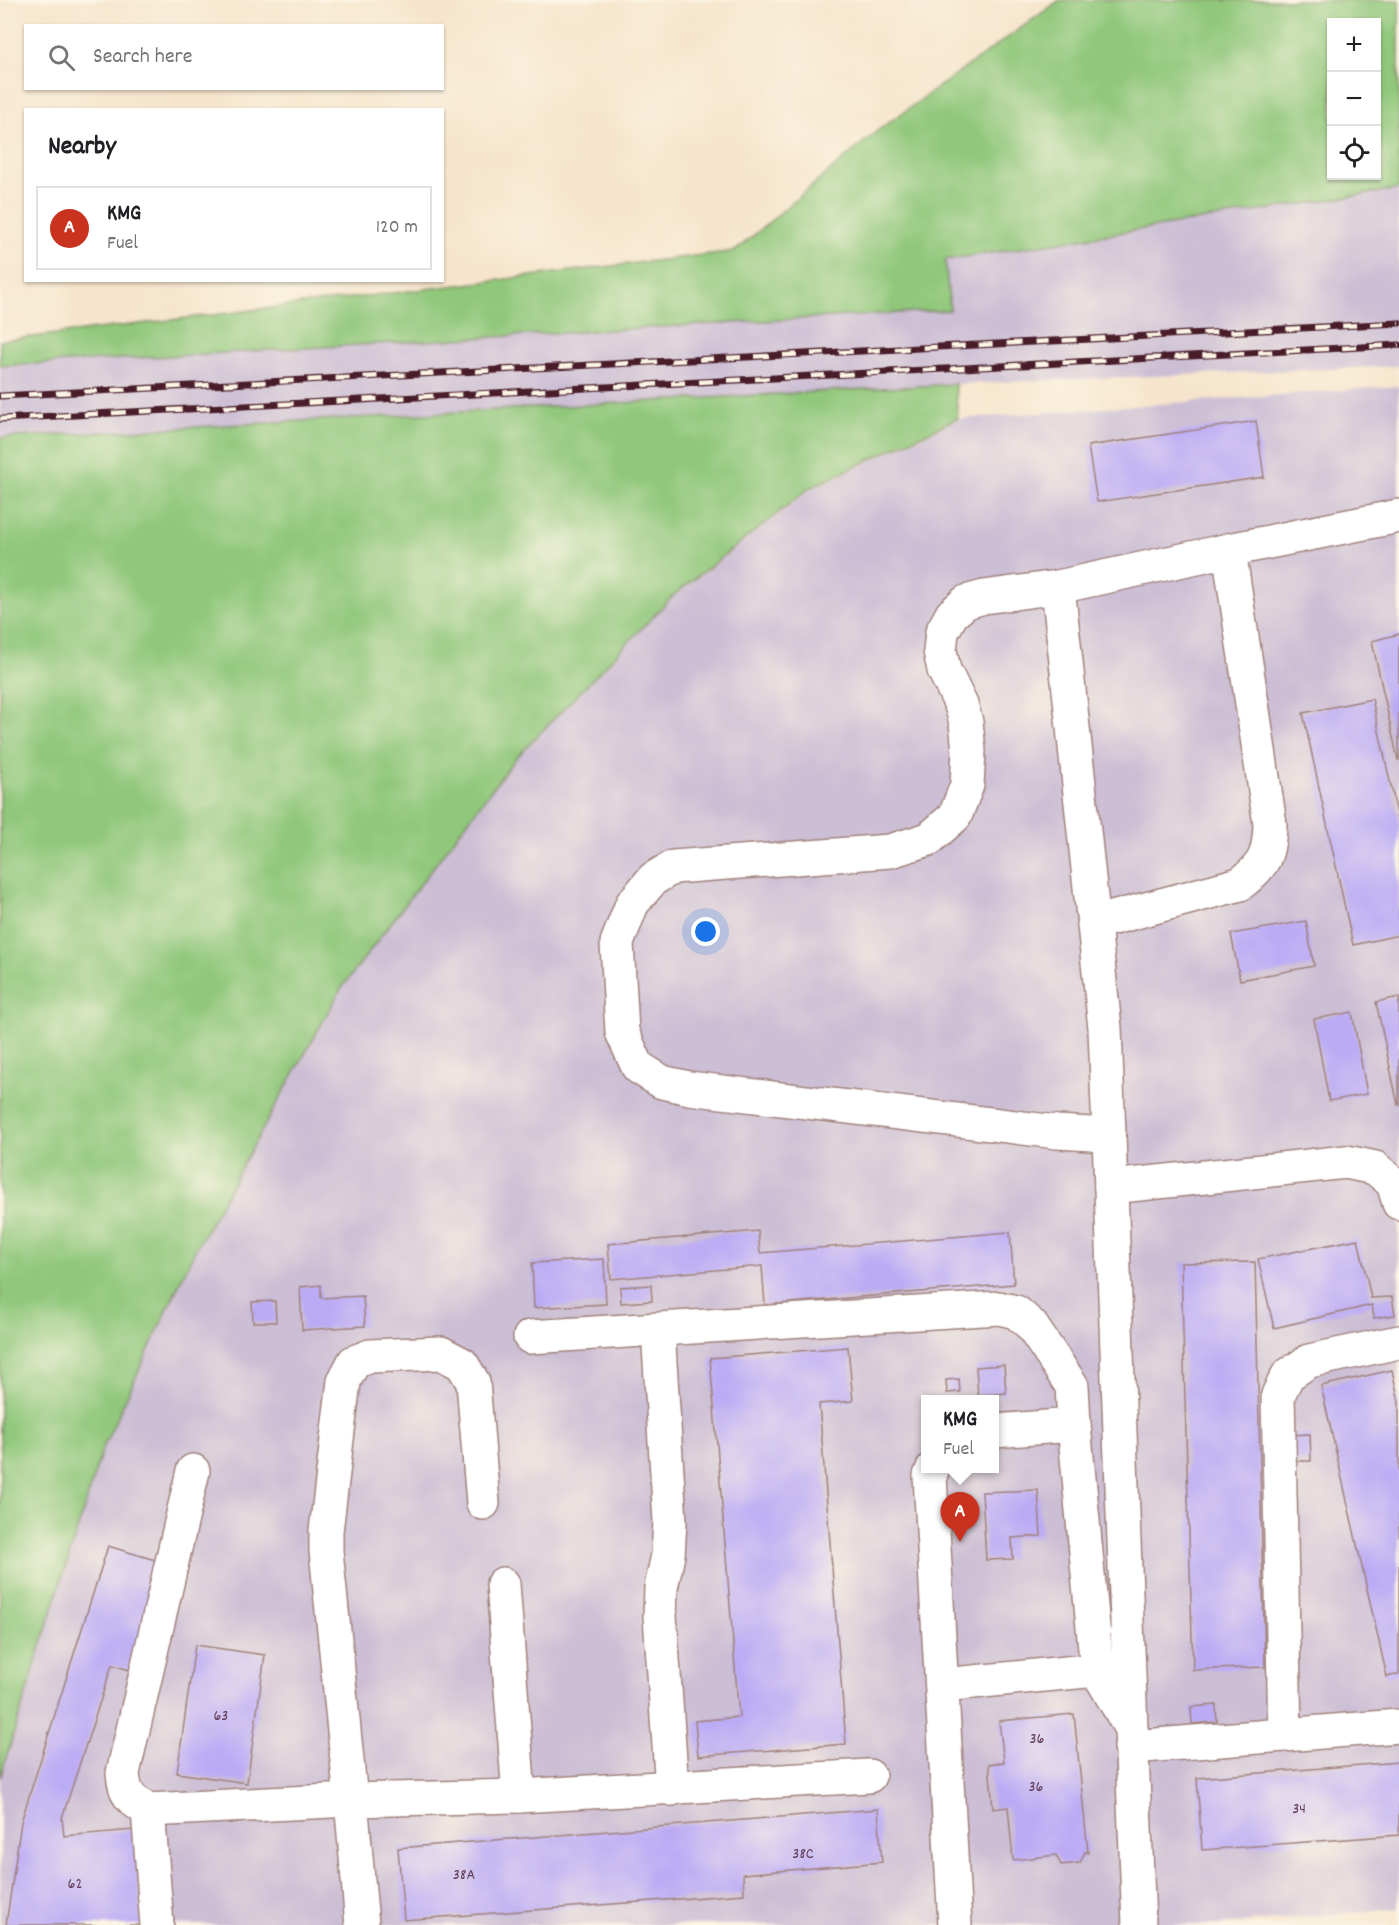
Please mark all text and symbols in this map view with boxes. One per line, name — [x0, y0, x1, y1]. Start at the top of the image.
map controls — [1327, 18, 1381, 180]
button: + — [1327, 18, 1381, 72]
search box — [24, 24, 444, 90]
icon: search — [45, 41, 78, 74]
text: Search here — [93, 42, 192, 73]
button: − — [1327, 72, 1381, 126]
button: locate — [1327, 126, 1381, 180]
text: Nearby — [48, 129, 116, 166]
text: KMG — [107, 199, 141, 230]
text: A — [64, 214, 75, 242]
text: 120 m — [376, 214, 418, 242]
text: Fuel — [107, 230, 138, 258]
your location — [691, 917, 720, 946]
popup — [921, 1395, 999, 1473]
text: KMG — [943, 1405, 977, 1436]
text: Fuel — [943, 1436, 974, 1464]
pin: A — [940, 1492, 980, 1542]
house number: 63 — [214, 1705, 228, 1728]
house number: 36 — [1030, 1728, 1045, 1751]
house number: 36 — [1029, 1776, 1044, 1799]
house number: 34 — [1292, 1798, 1306, 1821]
house number: 38C — [792, 1843, 814, 1866]
house number: 38A — [453, 1864, 475, 1887]
house number: 62 — [68, 1873, 82, 1896]

